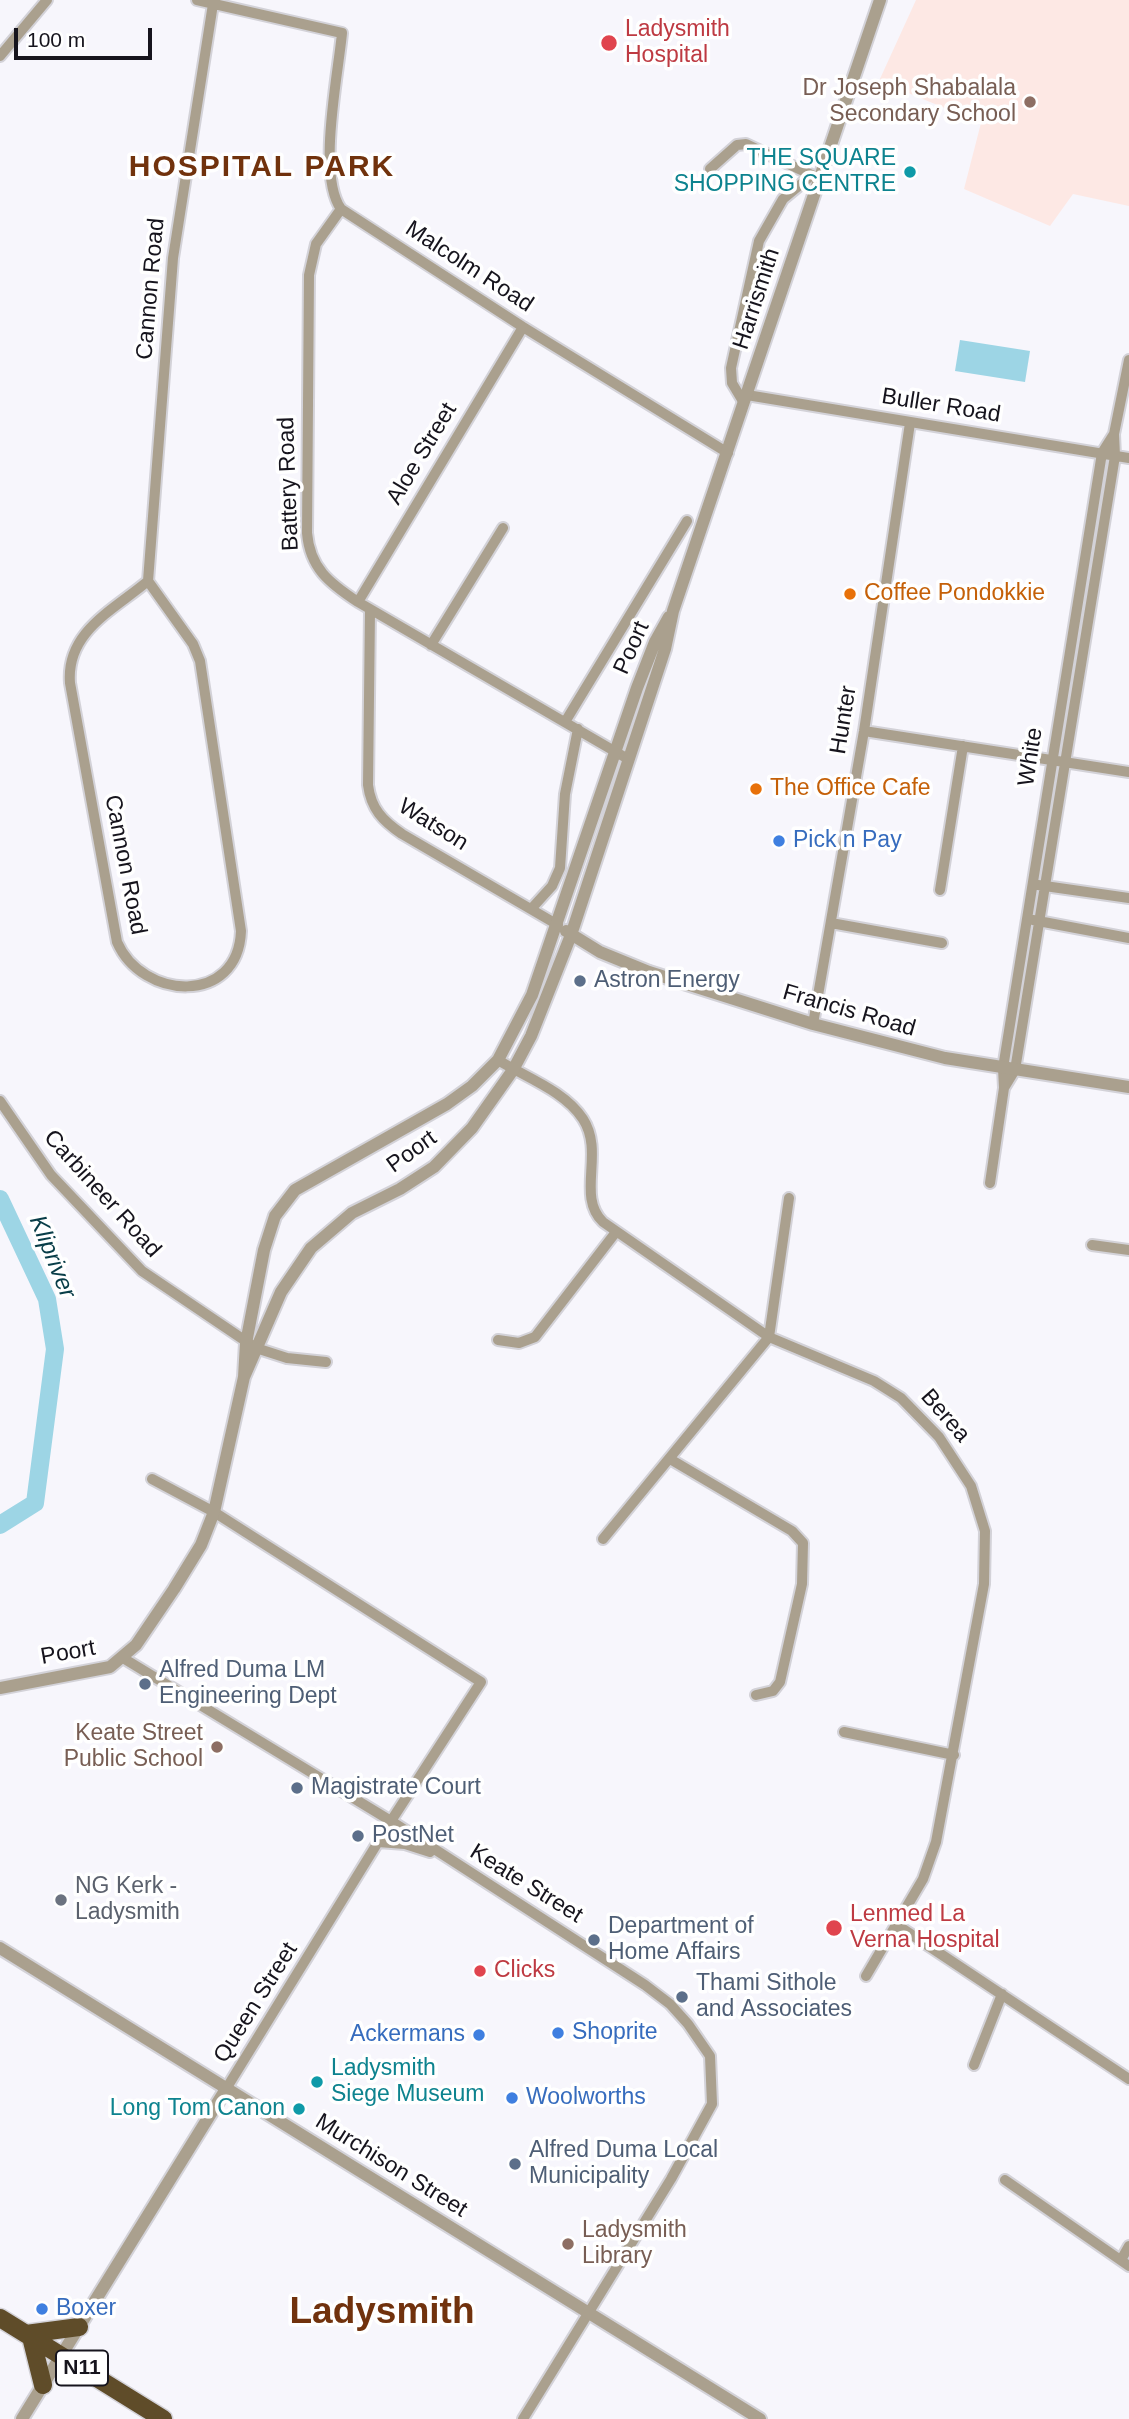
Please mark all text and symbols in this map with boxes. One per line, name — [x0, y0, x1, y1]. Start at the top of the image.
scale bar — [18, 14, 156, 58]
place label: Ladysmith Hospital — [625, 16, 730, 70]
text: 100 m — [27, 28, 85, 51]
marker: Ladysmith Hospital — [599, 33, 619, 53]
place label: Dr Joseph Shabalala Secondary School — [802, 75, 1016, 129]
marker: Dr Joseph Shabalala Secondary School — [1022, 94, 1038, 110]
place label: THE SQUARE SHOPPING CENTRE — [674, 145, 896, 199]
district label: HOSPITAL PARK — [130, 150, 394, 186]
marker: THE SQUARE SHOPPING CENTRE — [902, 164, 918, 180]
street label: Malcolm Road — [400, 215, 538, 319]
street label: Cannon Road — [131, 217, 171, 361]
street label: Harrismith — [728, 245, 786, 353]
street label: Buller Road — [879, 383, 1003, 429]
street label: Aloe Street — [381, 398, 463, 510]
street label: Battery Road — [273, 416, 305, 552]
place label: Coffee Pondokkie — [864, 580, 1045, 608]
marker: Coffee Pondokkie — [842, 586, 858, 602]
street label: Poort — [608, 617, 656, 679]
street label: Hunter — [825, 684, 863, 756]
street label: White — [1013, 726, 1049, 788]
place label: The Office Cafe — [770, 775, 931, 803]
marker: The Office Cafe — [748, 781, 764, 797]
street label: Cannon Road — [98, 793, 152, 937]
street label: Watson — [393, 793, 473, 857]
place label: Pick n Pay — [793, 827, 902, 855]
marker: Pick n Pay — [771, 833, 787, 849]
place label: Astron Energy — [594, 967, 740, 995]
marker: Astron Energy — [572, 973, 588, 989]
street label: Francis Road — [779, 979, 919, 1043]
street label: Carbineer Road — [37, 1124, 167, 1264]
street label: Poort — [382, 1125, 442, 1179]
water label: Klipriver — [22, 1211, 82, 1303]
street label: Berea — [914, 1384, 976, 1448]
street label: Poort — [39, 1635, 97, 1671]
place label: Alfred Duma LM Engineering Dept — [159, 1657, 337, 1711]
marker: Alfred Duma LM Engineering Dept — [137, 1676, 153, 1692]
place label: Keate Street Public School — [64, 1720, 203, 1774]
marker: Keate Street Public School — [209, 1739, 225, 1755]
place label: Magistrate Court — [311, 1774, 481, 1802]
marker: Magistrate Court — [289, 1780, 305, 1796]
place label: PostNet — [372, 1822, 454, 1850]
marker: PostNet — [350, 1828, 366, 1844]
street label: Keate Street — [464, 1838, 588, 1930]
place label: NG Kerk - Ladysmith — [75, 1873, 180, 1927]
marker: NG Kerk - Ladysmith — [53, 1892, 69, 1908]
place label: Lenmed La Verna Hospital — [850, 1901, 1000, 1955]
place label: Department of Home Affairs — [608, 1913, 754, 1967]
marker: Lenmed La Verna Hospital — [824, 1918, 844, 1938]
marker: Department of Home Affairs — [586, 1932, 602, 1948]
street label: Queen Street — [208, 1938, 304, 2068]
place label: Clicks — [494, 1957, 555, 1985]
marker: Clicks — [472, 1963, 488, 1979]
place label: Thami Sithole and Associates — [696, 1970, 852, 2024]
marker: Thami Sithole and Associates — [674, 1989, 690, 2005]
place label: Shoprite — [572, 2019, 658, 2047]
place label: Ackermans — [350, 2021, 465, 2049]
marker: Shoprite — [550, 2025, 566, 2041]
marker: Ackermans — [471, 2027, 487, 2043]
place label: Ladysmith Siege Museum — [331, 2055, 484, 2109]
marker: Ladysmith Siege Museum — [309, 2074, 325, 2090]
place label: Woolworths — [526, 2084, 646, 2112]
marker: Woolworths — [504, 2090, 520, 2106]
place label: Long Tom Canon — [110, 2095, 285, 2123]
marker: Long Tom Canon — [291, 2101, 307, 2117]
street label: Murchison Street — [310, 2108, 472, 2224]
place label: Alfred Duma Local Municipality — [529, 2137, 718, 2191]
marker: Alfred Duma Local Municipality — [507, 2156, 523, 2172]
place label: Ladysmith Library — [582, 2217, 687, 2271]
marker: Ladysmith Library — [560, 2236, 576, 2252]
district label: Ladysmith — [289, 2291, 475, 2335]
place label: Boxer — [56, 2295, 116, 2323]
marker: Boxer — [34, 2301, 50, 2317]
road number: N11 — [56, 2350, 108, 2386]

